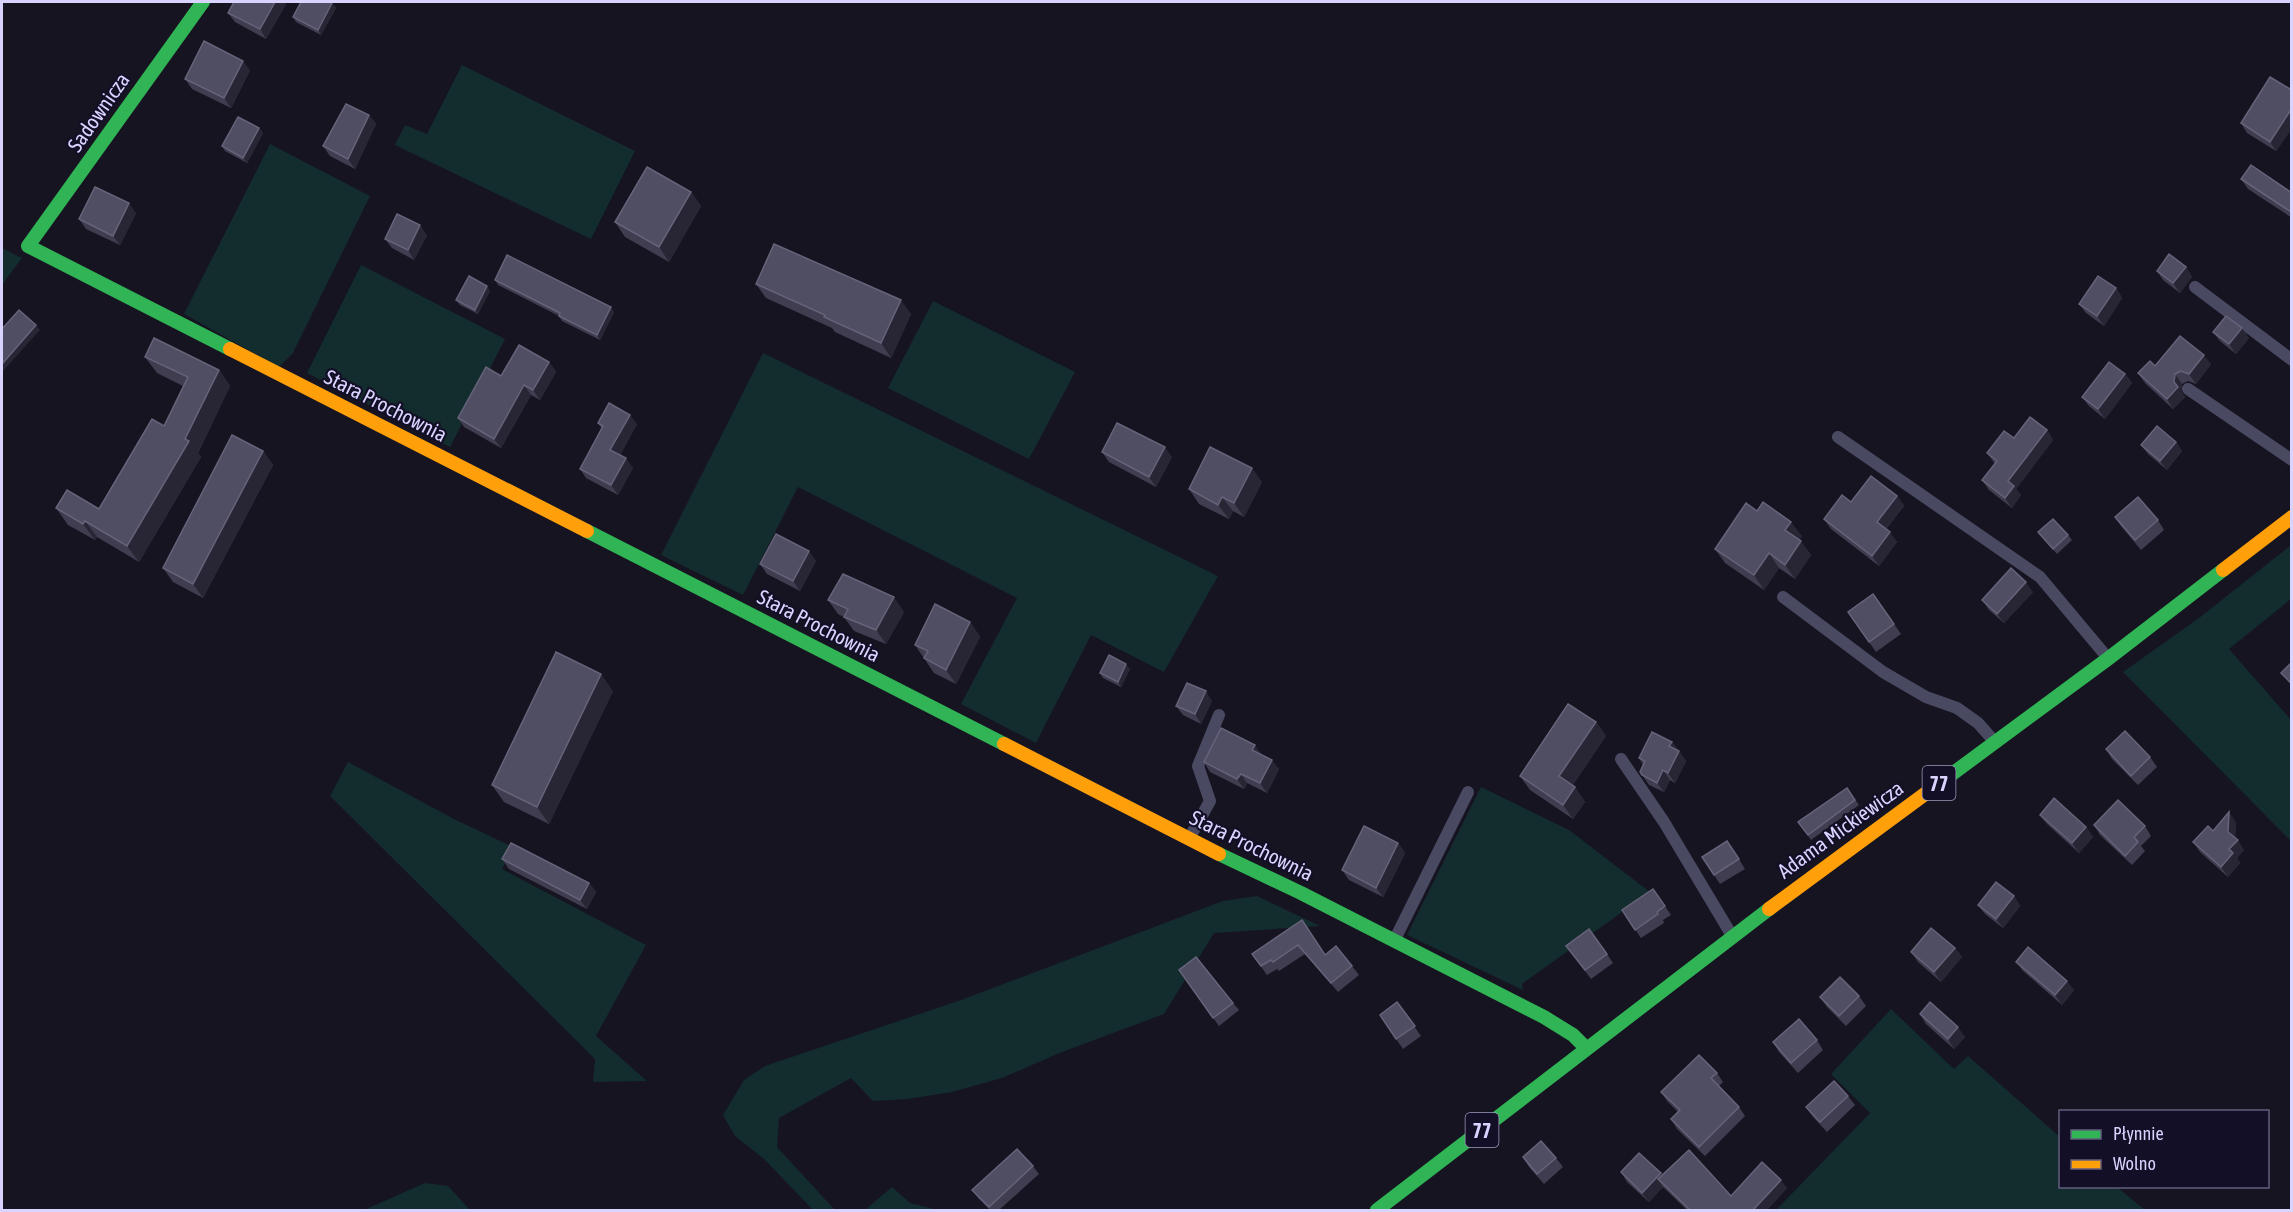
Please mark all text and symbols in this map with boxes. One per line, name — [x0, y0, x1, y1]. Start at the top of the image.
street label: Sadownicza — [62, 68, 134, 156]
street label: Stara Prochownia — [321, 364, 451, 446]
street label: Stara Prochownia — [754, 584, 884, 666]
road number: 77 — [1922, 766, 1956, 800]
street label: Adama Mickiewicza — [1772, 775, 1908, 883]
street label: Stara Prochownia — [1186, 805, 1318, 885]
legend — [2059, 1110, 2269, 1188]
road number: 77 — [1466, 1113, 1498, 1147]
text: Płynnie — [2113, 1123, 2164, 1144]
text: Wolno — [2113, 1153, 2156, 1174]

